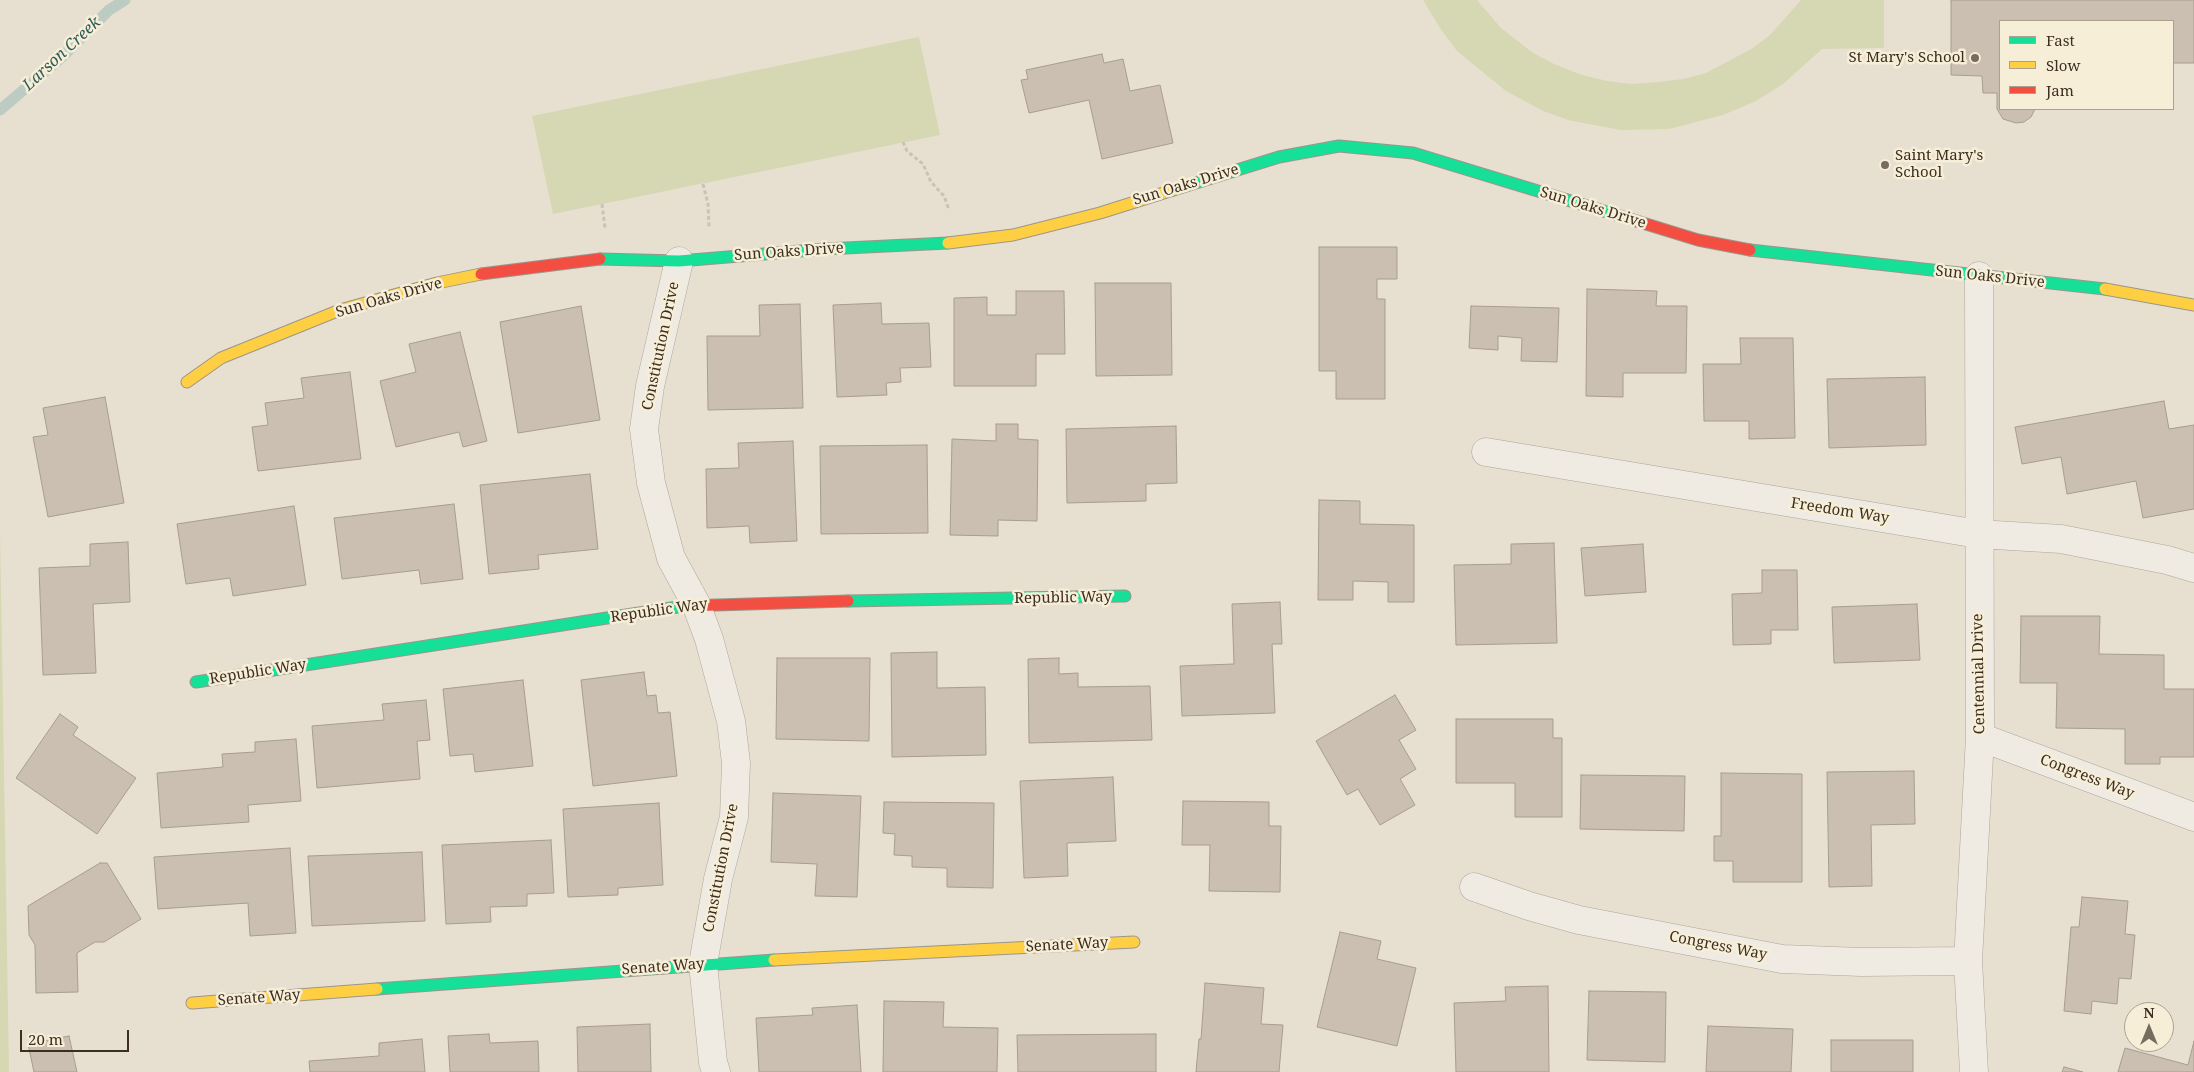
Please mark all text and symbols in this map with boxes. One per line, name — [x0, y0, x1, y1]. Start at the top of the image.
water label: Larson Creek — [19, 13, 105, 95]
legend — [1999, 20, 2174, 110]
text: Fast — [2046, 30, 2075, 50]
place label: St Mary's School — [1849, 49, 1965, 67]
marker: St Mary's School — [1969, 52, 1981, 64]
text: Slow — [2046, 55, 2080, 75]
text: Jam — [2046, 80, 2074, 100]
place label: Saint Mary's School — [1895, 147, 1983, 182]
marker: Saint Mary's School — [1879, 159, 1891, 171]
street label: Sun Oaks Drive — [1131, 160, 1241, 210]
street label: Sun Oaks Drive — [1538, 183, 1648, 233]
street label: Sun Oaks Drive — [734, 239, 844, 265]
street label: Sun Oaks Drive — [1934, 262, 2046, 292]
street label: Sun Oaks Drive — [334, 274, 444, 322]
street label: Constitution Drive — [639, 280, 683, 412]
street label: Freedom Way — [1790, 494, 1890, 528]
street label: Republic Way — [1014, 588, 1112, 608]
street label: Republic Way — [609, 595, 709, 627]
street label: Centennial Drive — [1969, 613, 1989, 735]
street label: Republic Way — [208, 655, 308, 689]
street label: Congress Way — [2037, 751, 2137, 803]
street label: Constitution Drive — [700, 802, 742, 934]
street label: Congress Way — [1667, 928, 1769, 964]
street label: Senate Way — [1025, 934, 1109, 956]
street label: Senate Way — [621, 955, 705, 979]
street label: Senate Way — [217, 986, 301, 1010]
north arrow — [2124, 1002, 2174, 1052]
text: N — [2143, 1003, 2155, 1022]
scale bar — [22, 1020, 131, 1052]
text: 20 m — [28, 1029, 63, 1049]

